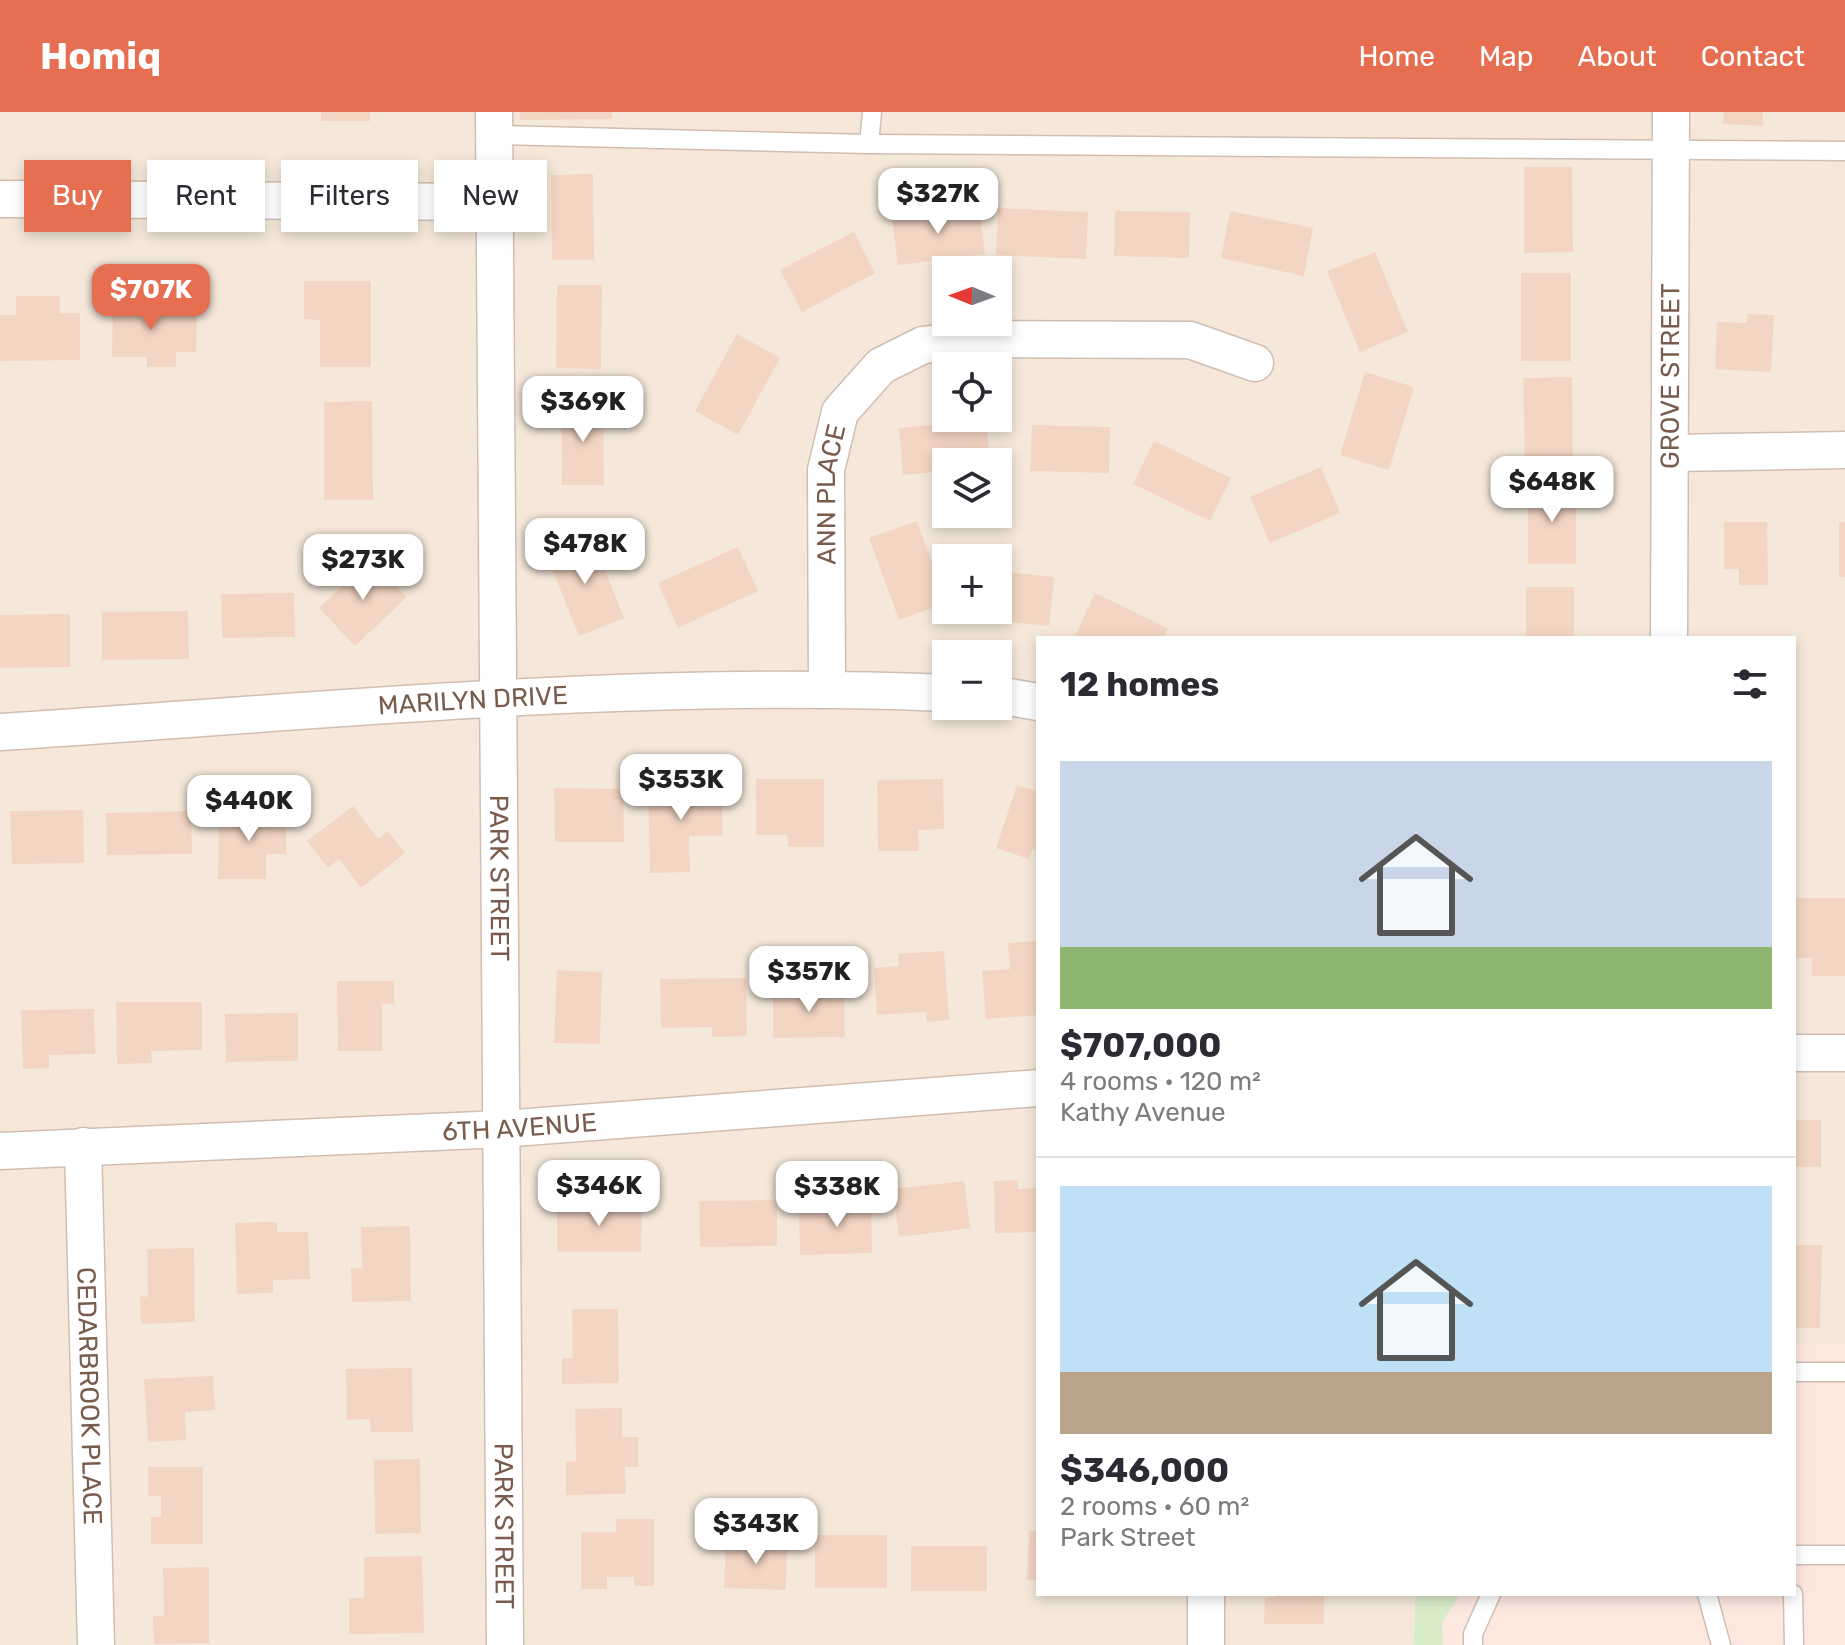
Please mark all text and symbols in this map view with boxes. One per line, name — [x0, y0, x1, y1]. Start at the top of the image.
text: Homiq — [40, 33, 161, 79]
text: Home — [1358, 40, 1435, 73]
text: Map — [1479, 40, 1533, 73]
text: About — [1577, 40, 1657, 73]
text: Contact — [1701, 40, 1805, 73]
chip: Buy — [24, 160, 131, 232]
chip: Rent — [147, 160, 265, 232]
chip: Filters — [281, 160, 418, 232]
chip: New — [434, 160, 547, 232]
pin: $327K — [882, 168, 994, 236]
text: $327K — [896, 178, 980, 209]
north arrow — [932, 256, 1012, 336]
map controls — [932, 256, 1012, 720]
pin: $707K — [95, 264, 207, 332]
text: $707K — [110, 274, 192, 305]
street label: GROVE STREET — [1655, 283, 1686, 469]
button: locate — [932, 352, 1012, 432]
pin: $369K — [527, 376, 639, 444]
text: $369K — [540, 386, 626, 417]
street label: ANN PLACE — [811, 421, 853, 565]
button: layers — [932, 448, 1012, 528]
pin: $648K — [1496, 456, 1608, 524]
text: $648K — [1509, 466, 1595, 497]
pin: $478K — [529, 518, 641, 586]
text: $478K — [543, 528, 627, 559]
pin: $273K — [307, 534, 419, 602]
text: $273K — [321, 544, 405, 575]
button: + — [932, 544, 1012, 624]
button: − — [932, 640, 1012, 720]
icon: filters — [1728, 662, 1772, 706]
text: 12 homes — [1060, 664, 1219, 705]
street label: MARILYN DRIVE — [377, 680, 569, 722]
pin: $353K — [625, 754, 737, 822]
text: $353K — [638, 764, 724, 795]
pin: $440K — [193, 775, 305, 843]
text: $440K — [205, 785, 293, 816]
street label: PARK STREET — [483, 795, 515, 961]
icon: home — [1344, 813, 1488, 957]
pin: $357K — [753, 946, 865, 1014]
text: $357K — [767, 956, 851, 987]
text: $707,000 — [1060, 1025, 1221, 1066]
text: 4 rooms · 120 m² — [1060, 1066, 1261, 1097]
text: Kathy Avenue — [1060, 1097, 1226, 1128]
street label: 6TH AVENUE — [441, 1107, 598, 1148]
pin: $346K — [543, 1160, 655, 1228]
pin: $338K — [781, 1161, 893, 1229]
text: $346K — [556, 1170, 642, 1201]
text: $338K — [794, 1171, 880, 1202]
icon: home — [1344, 1238, 1488, 1382]
street label: CEDARBROOK PLACE — [70, 1267, 108, 1525]
street label: PARK STREET — [488, 1443, 520, 1609]
text: $346,000 — [1060, 1450, 1229, 1491]
text: 2 rooms · 60 m² — [1060, 1491, 1249, 1522]
pin: $343K — [700, 1498, 812, 1566]
text: $343K — [713, 1508, 799, 1539]
text: Park Street — [1060, 1522, 1195, 1553]

